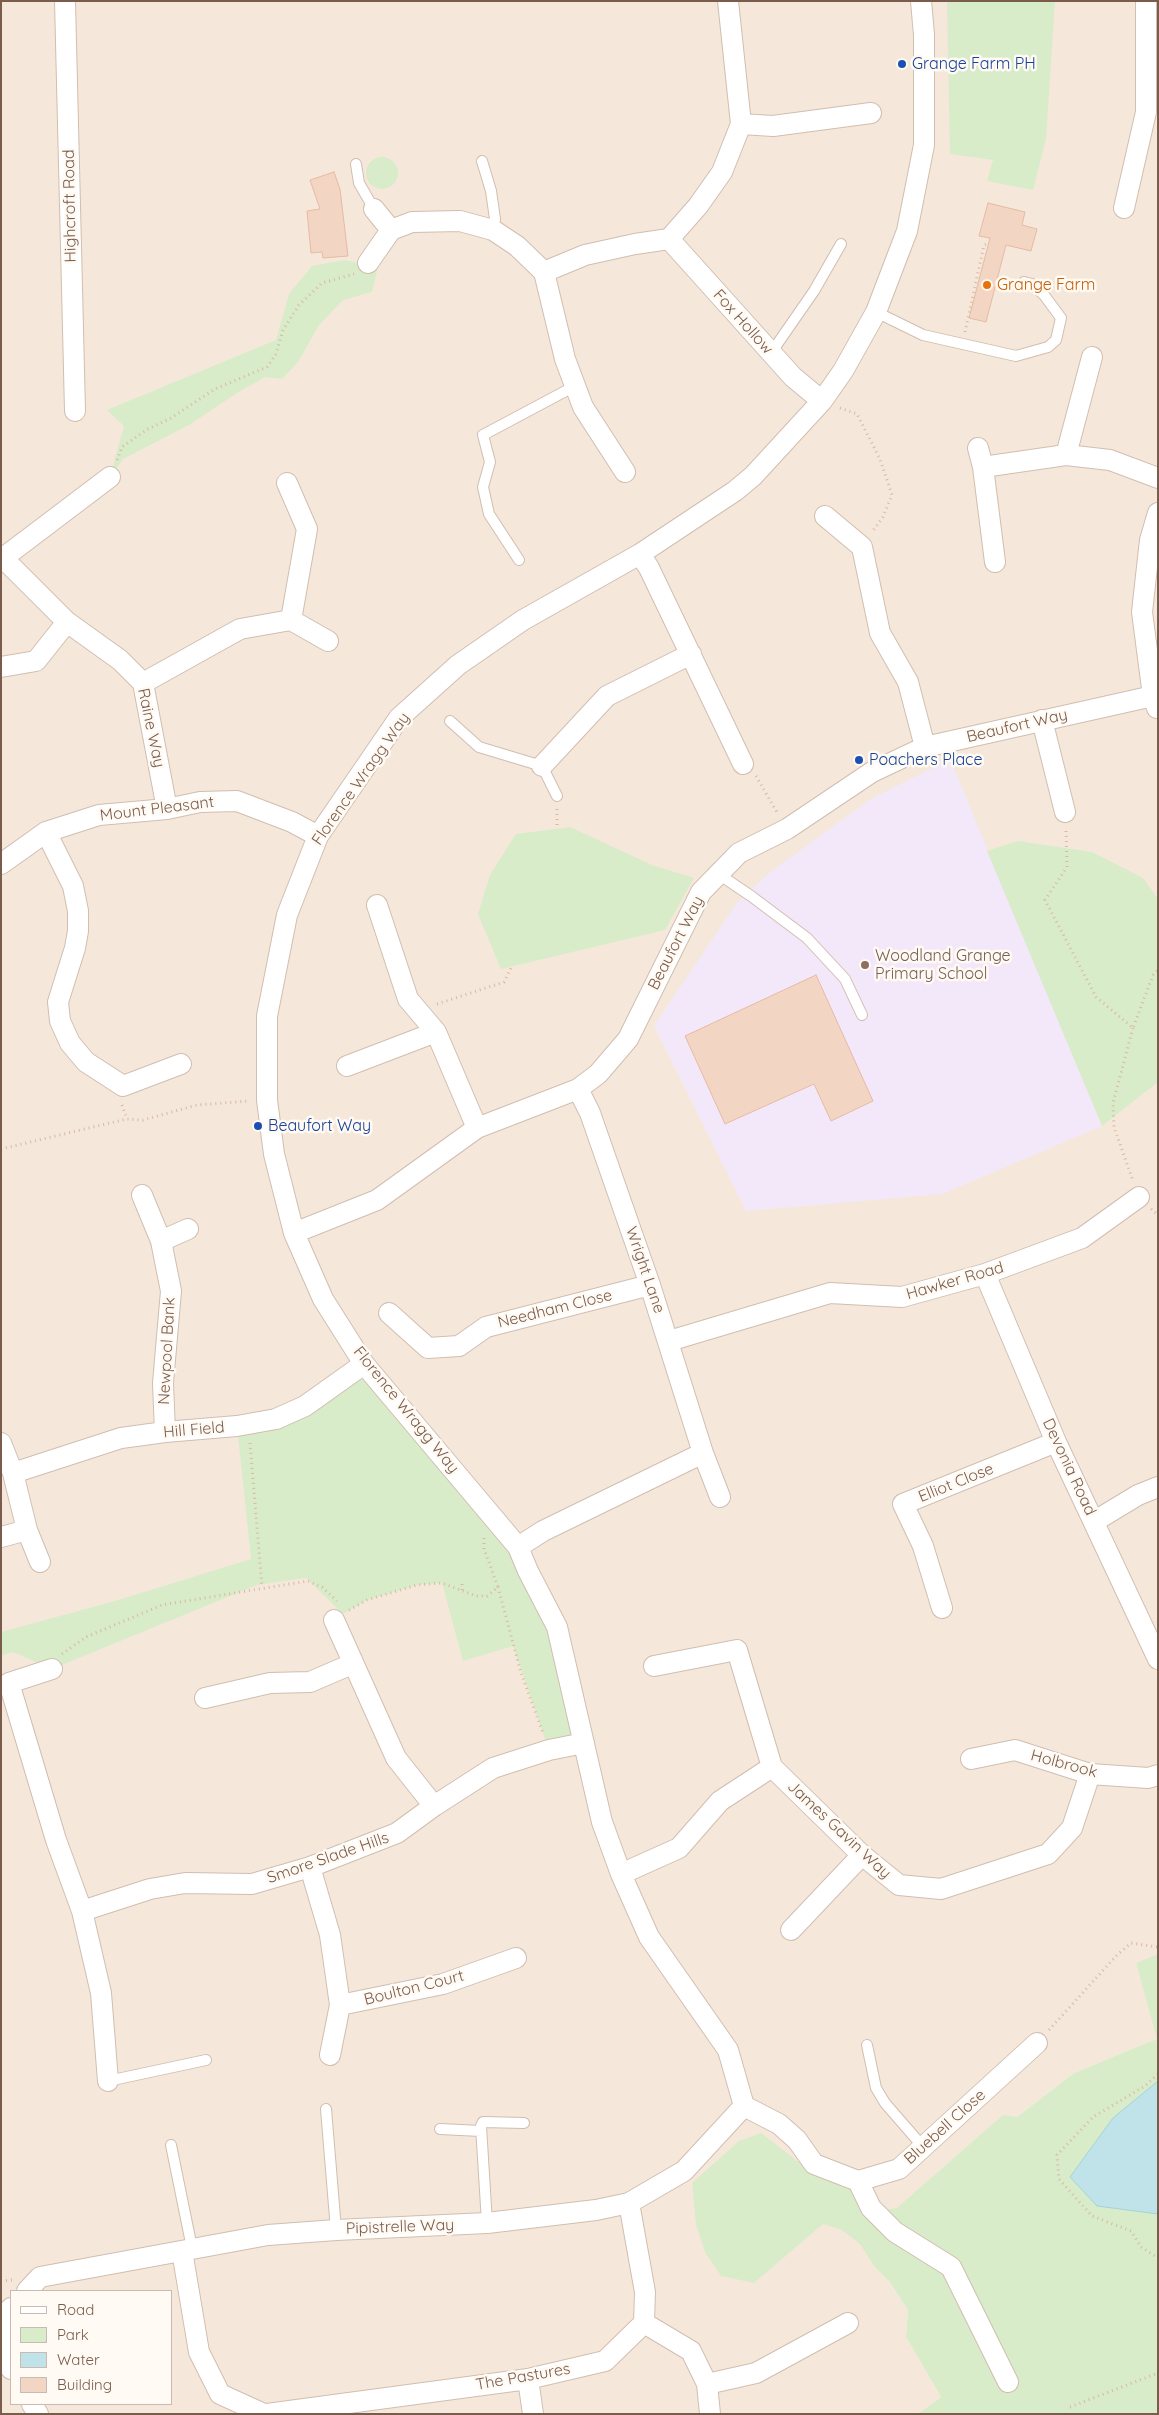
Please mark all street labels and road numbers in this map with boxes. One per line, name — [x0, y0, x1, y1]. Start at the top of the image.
street label: Highcroft Road — [59, 149, 81, 263]
street label: Fox Hollow — [709, 286, 777, 358]
street label: Raine Way — [133, 687, 169, 769]
street label: Beaufort Way — [965, 705, 1069, 747]
street label: Florence Wragg Way — [308, 709, 414, 849]
street label: Mount Pleasant — [99, 792, 215, 826]
street label: Beaufort Way — [644, 893, 708, 993]
street label: Wright Lane — [621, 1224, 669, 1316]
street label: Hawker Road — [904, 1258, 1006, 1304]
street label: Needham Close — [496, 1285, 614, 1333]
street label: Newpool Bank — [155, 1297, 179, 1405]
street label: Florence Wragg Way — [349, 1343, 463, 1477]
street label: Devonia Road — [1038, 1415, 1100, 1519]
street label: Hill Field — [163, 1418, 225, 1442]
street label: Elliot Close — [916, 1459, 996, 1507]
street label: Holbrook — [1029, 1746, 1099, 1782]
street label: James Gavin Way — [783, 1777, 895, 1883]
street label: Smore Slade Hills — [264, 1828, 392, 1888]
street label: Boulton Court — [362, 1966, 466, 2010]
street label: Bluebell Close — [900, 2085, 990, 2169]
street label: Pipistrelle Way — [345, 2216, 455, 2238]
street label: The Pastures — [474, 2359, 572, 2395]

